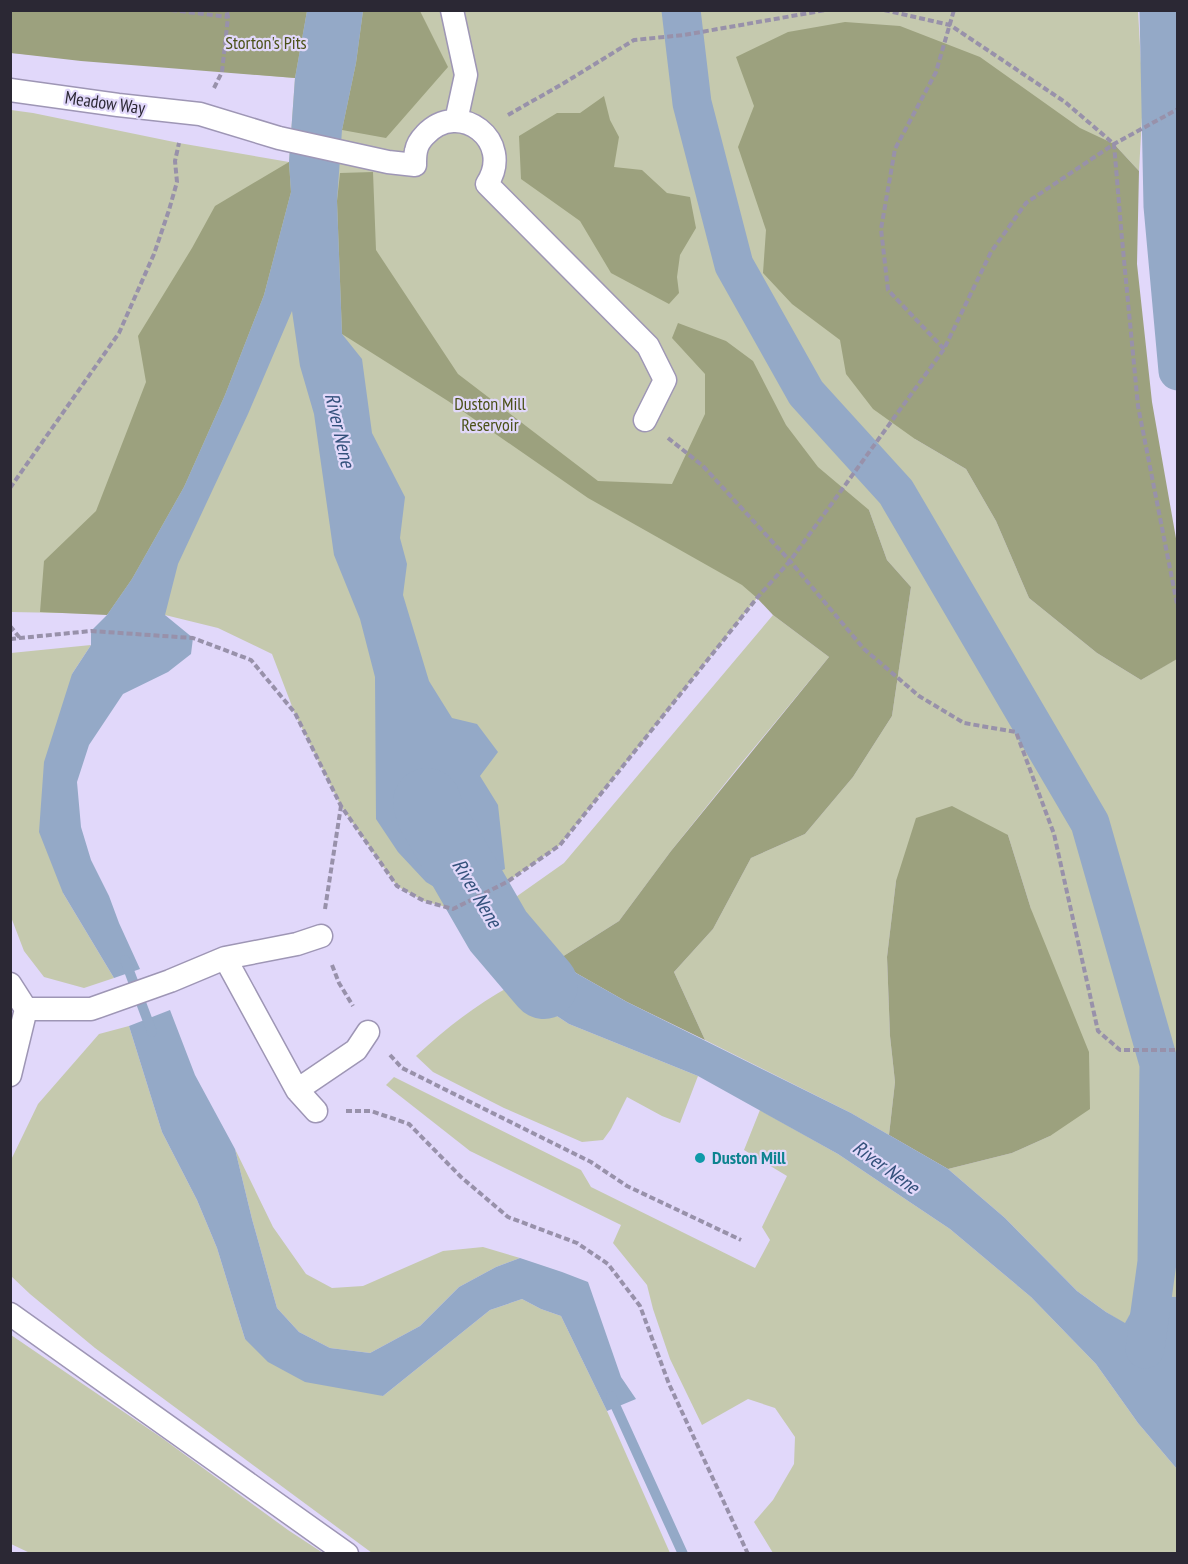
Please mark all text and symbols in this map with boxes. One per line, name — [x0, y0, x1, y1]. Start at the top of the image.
park label: Storton's Pits — [225, 31, 307, 54]
street label: Meadow Way — [63, 85, 147, 120]
water label: River Nene — [319, 390, 362, 472]
park label: Duston Mill Reservoir — [454, 392, 527, 436]
water label: River Nene — [446, 854, 509, 934]
water label: River Nene — [848, 1134, 926, 1201]
place label: Duston Mill — [712, 1146, 786, 1169]
marker: Duston Mill — [693, 1151, 707, 1165]

